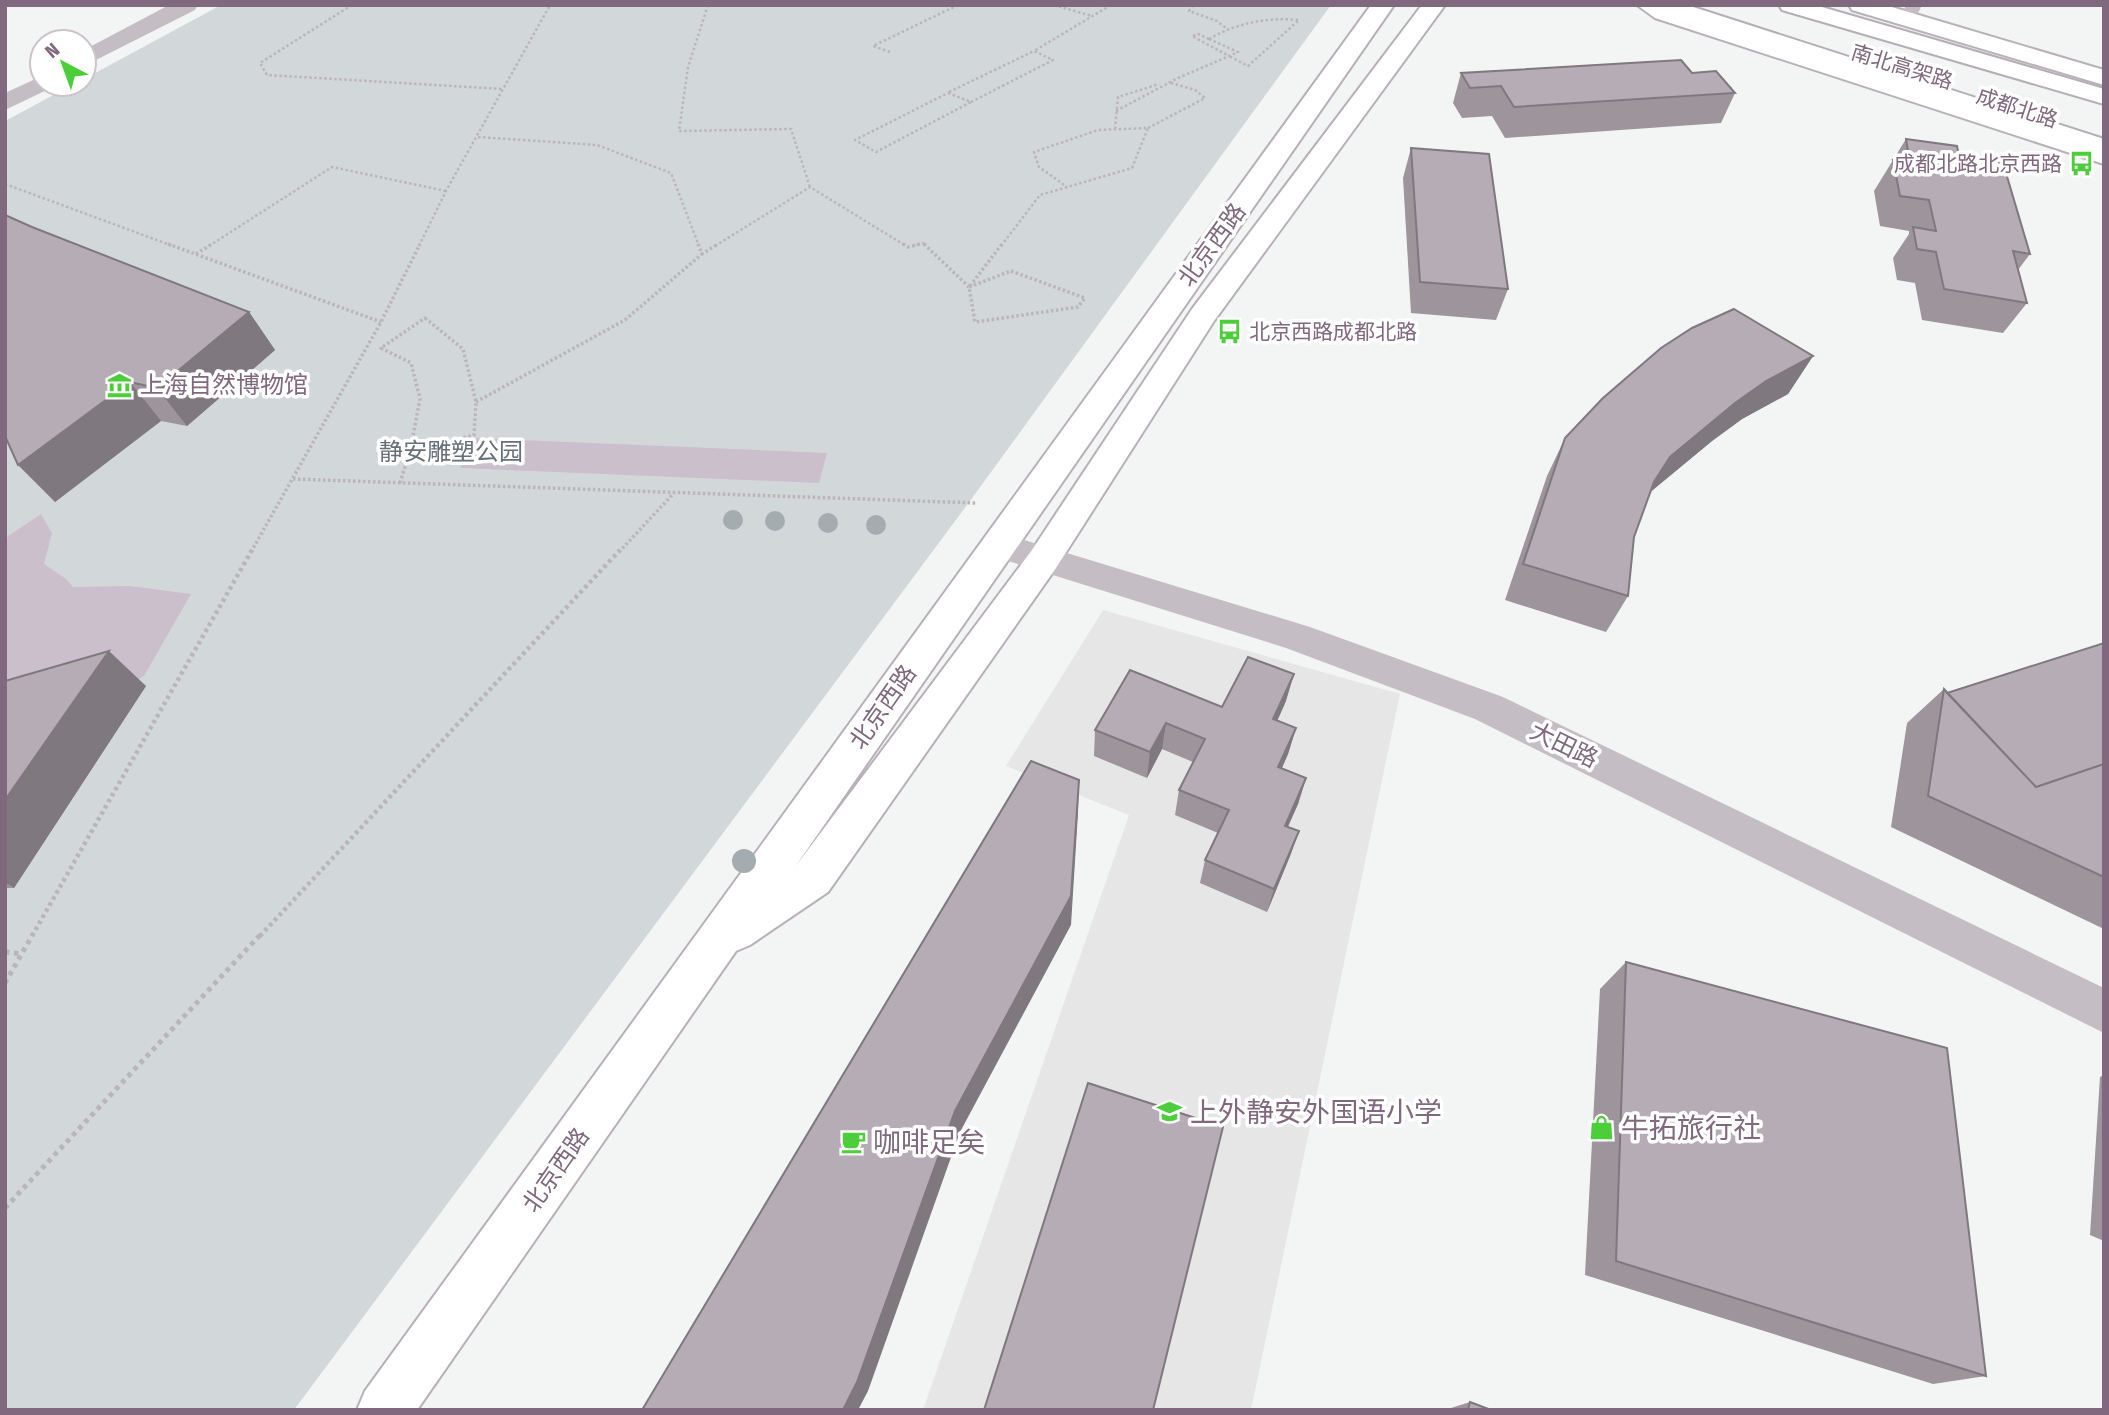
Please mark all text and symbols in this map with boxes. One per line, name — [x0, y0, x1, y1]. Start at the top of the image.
north arrow — [28, 28, 98, 98]
text: N — [40, 38, 64, 63]
street label: 南北高架路 — [1848, 39, 1956, 95]
street label: 成都北路 — [1973, 83, 2061, 133]
bus stop icon: 成都北路北京西路 — [2068, 150, 2096, 178]
place label: 成都北路北京西路 — [1894, 151, 2062, 177]
street label: 北京西路 — [1172, 198, 1252, 292]
bus stop icon: 北京西路成都北路 — [1215, 318, 1243, 346]
place label: 北京西路成都北路 — [1249, 319, 1417, 345]
museum icon: 上海自然博物馆 — [106, 371, 134, 399]
place label: 上海自然博物馆 — [140, 371, 308, 399]
park label: 静安雕塑公园 — [379, 438, 523, 466]
street label: 北京西路 — [844, 660, 922, 754]
street label: 大田路 — [1526, 717, 1602, 773]
place label: 上外静安外国语小学 — [1190, 1096, 1442, 1129]
school or university icon: 上外静安外国语小学 — [1156, 1098, 1184, 1126]
place label: 牛拓旅行社 — [1621, 1112, 1761, 1145]
shop icon: 牛拓旅行社 — [1587, 1114, 1615, 1142]
street label: 北京西路 — [517, 1123, 595, 1217]
place label: 咖啡足矣 — [873, 1126, 985, 1159]
cafe icon: 咖啡足矣 — [839, 1128, 867, 1156]

